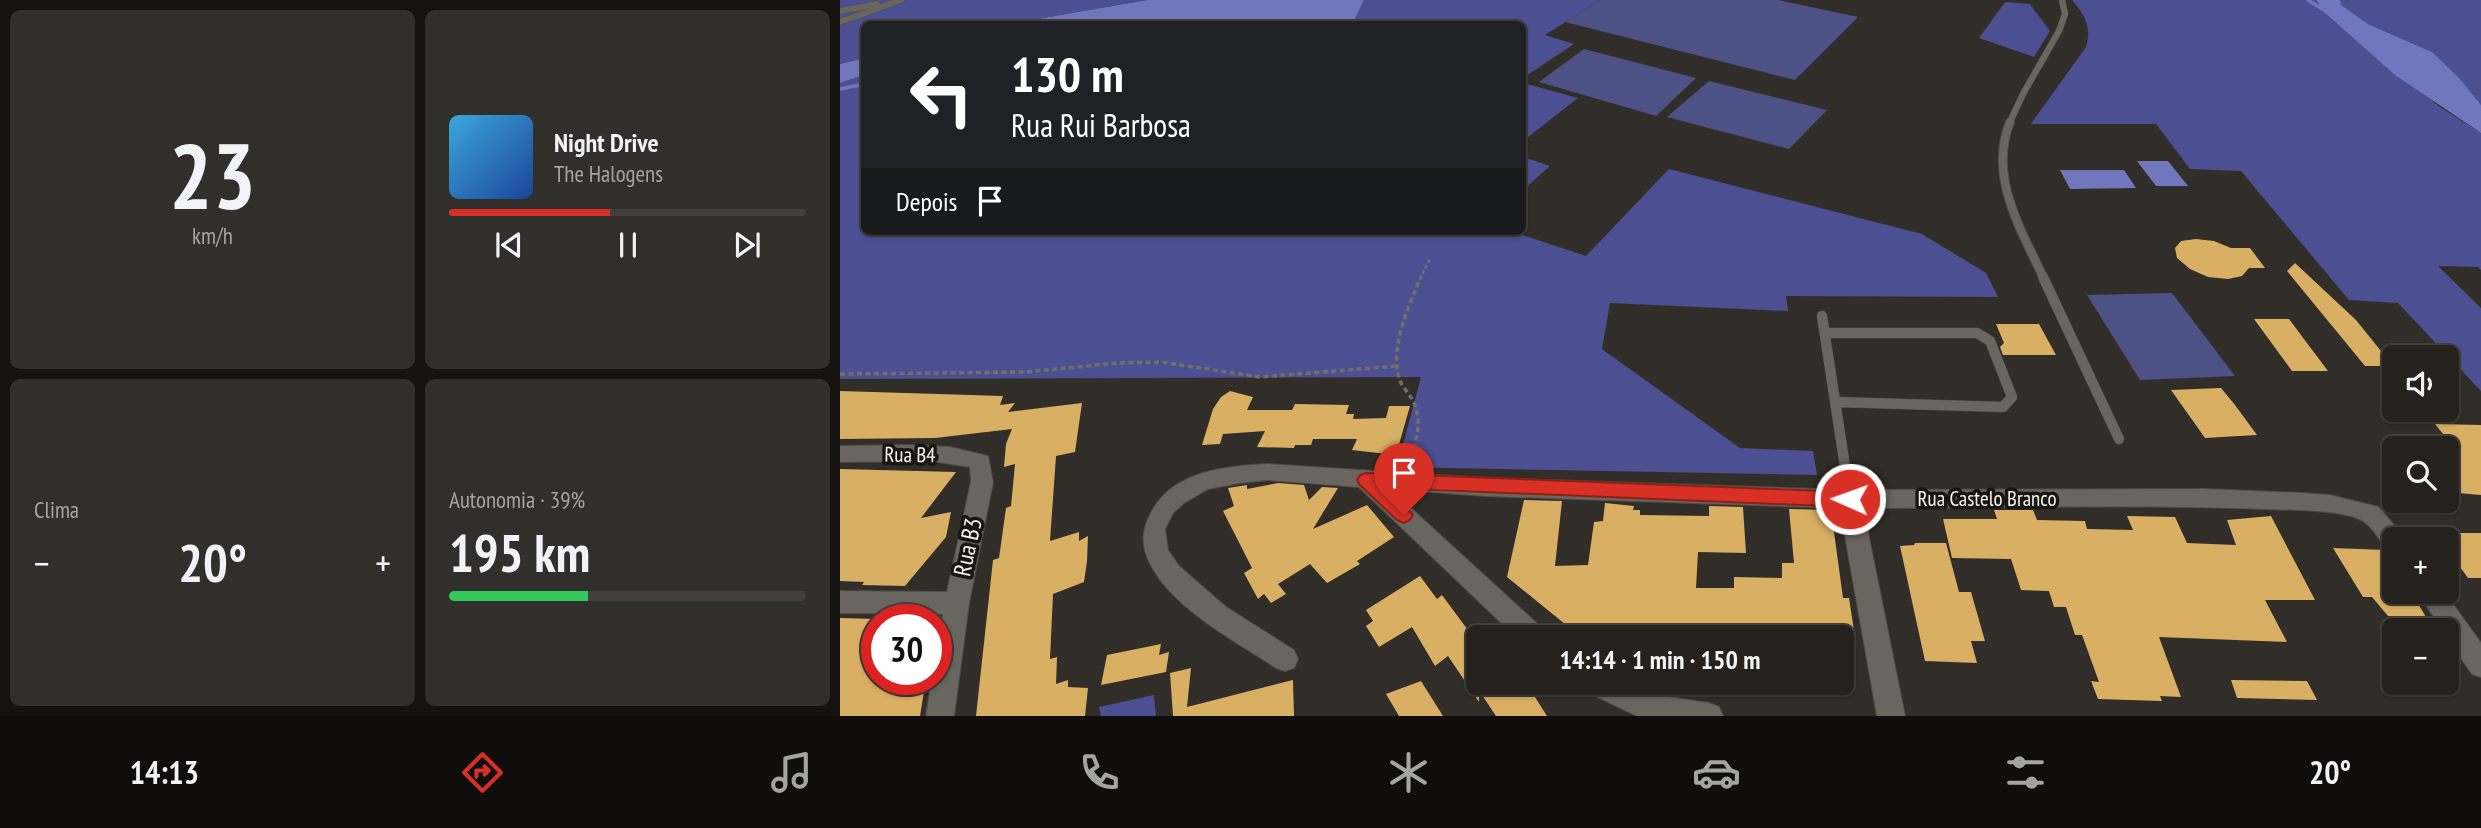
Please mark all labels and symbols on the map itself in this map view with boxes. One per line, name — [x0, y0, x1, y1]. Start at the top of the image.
street label: Rua B4 — [884, 441, 936, 468]
pin — [1374, 443, 1434, 515]
position arrow — [1813, 462, 1887, 536]
street label: Rua Castelo Branco — [1917, 485, 2057, 512]
street label: Rua B3 — [946, 515, 989, 579]
speed limit sign: 30 — [861, 604, 952, 695]

